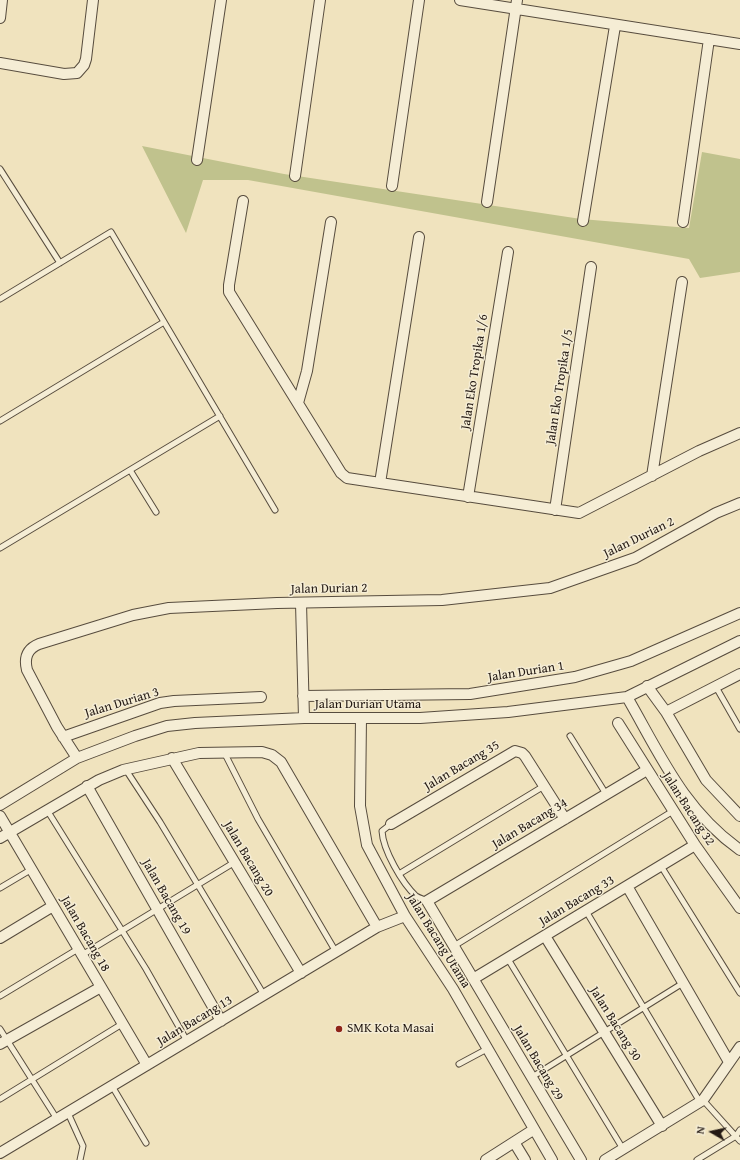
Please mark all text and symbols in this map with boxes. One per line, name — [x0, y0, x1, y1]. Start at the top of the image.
street label: Jalan Eko Tropika 1/6 — [458, 313, 492, 431]
street label: Jalan Eko Tropika 1/5 — [543, 328, 577, 446]
street label: Jalan Durian 2 — [601, 514, 677, 562]
street label: Jalan Durian 2 — [291, 581, 367, 597]
street label: Jalan Durian 1 — [487, 658, 565, 686]
street label: Jalan Durian 3 — [83, 684, 161, 722]
street label: Jalan Durian Utama — [315, 697, 421, 713]
street label: Jalan Bacang 35 — [422, 737, 502, 795]
street label: Jalan Bacang 32 — [658, 769, 718, 849]
street label: Jalan Bacang 34 — [490, 795, 570, 853]
street label: Jalan Bacang 20 — [219, 819, 277, 899]
street label: Jalan Bacang 19 — [138, 856, 194, 938]
street label: Jalan Bacang 33 — [537, 872, 617, 930]
street label: Jalan Bacang Utama — [403, 891, 473, 991]
street label: Jalan Bacang 18 — [57, 893, 113, 975]
street label: Jalan Bacang 30 — [586, 984, 644, 1064]
street label: Jalan Bacang 13 — [155, 992, 235, 1050]
place label: SMK Kota Masai — [347, 1021, 434, 1037]
street label: Jalan Bacang 29 — [509, 1023, 567, 1103]
marker: SMK Kota Masai — [334, 1024, 344, 1034]
north arrow — [692, 1112, 732, 1152]
text: N — [692, 1125, 709, 1135]

